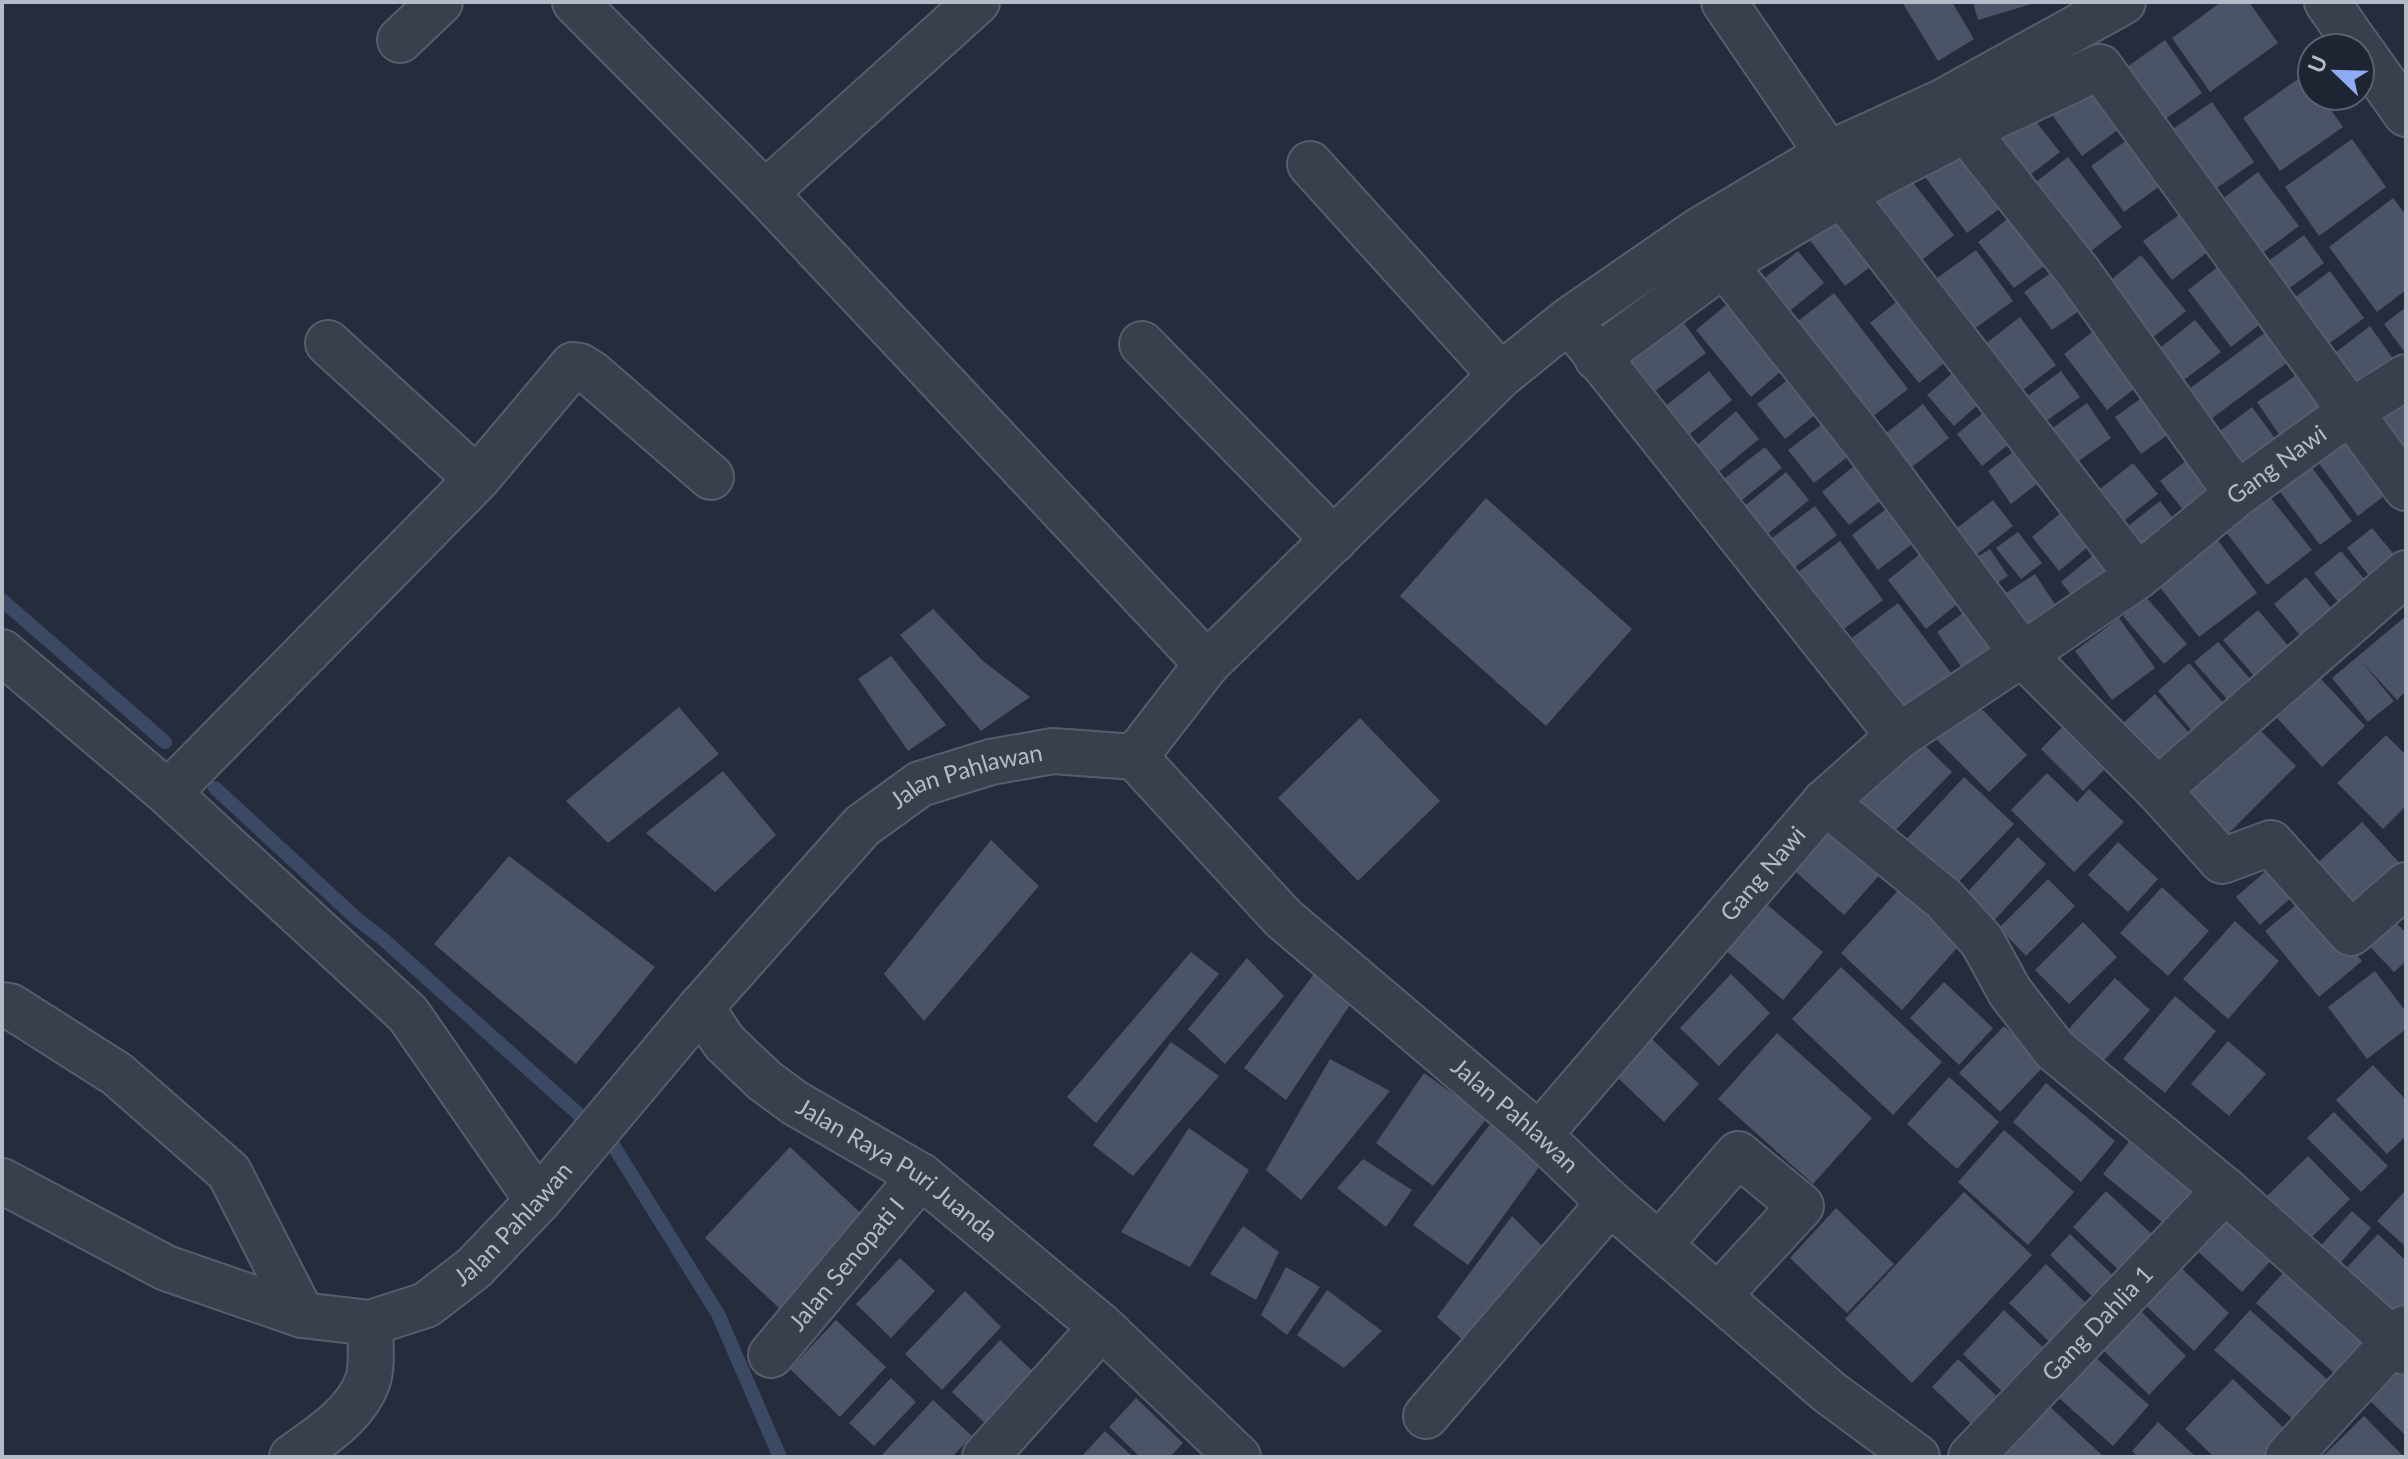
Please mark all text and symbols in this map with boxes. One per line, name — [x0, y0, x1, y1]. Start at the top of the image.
north arrow — [2296, 32, 2376, 112]
text: U — [2302, 51, 2333, 77]
street label: Gang Nawi — [2220, 418, 2331, 510]
street label: Jalan Pahlawan — [884, 737, 1045, 814]
street label: Gang Nawi — [1713, 820, 1811, 926]
street label: Jalan Pahlawan — [1446, 1051, 1585, 1178]
street label: Jalan Raya Puri Juanda — [792, 1091, 1004, 1247]
street label: Jalan Pahlawan — [447, 1156, 577, 1291]
street label: Jalan Senopati I — [782, 1191, 910, 1336]
street label: Gang Dahlia 1 — [2035, 1259, 2158, 1386]

